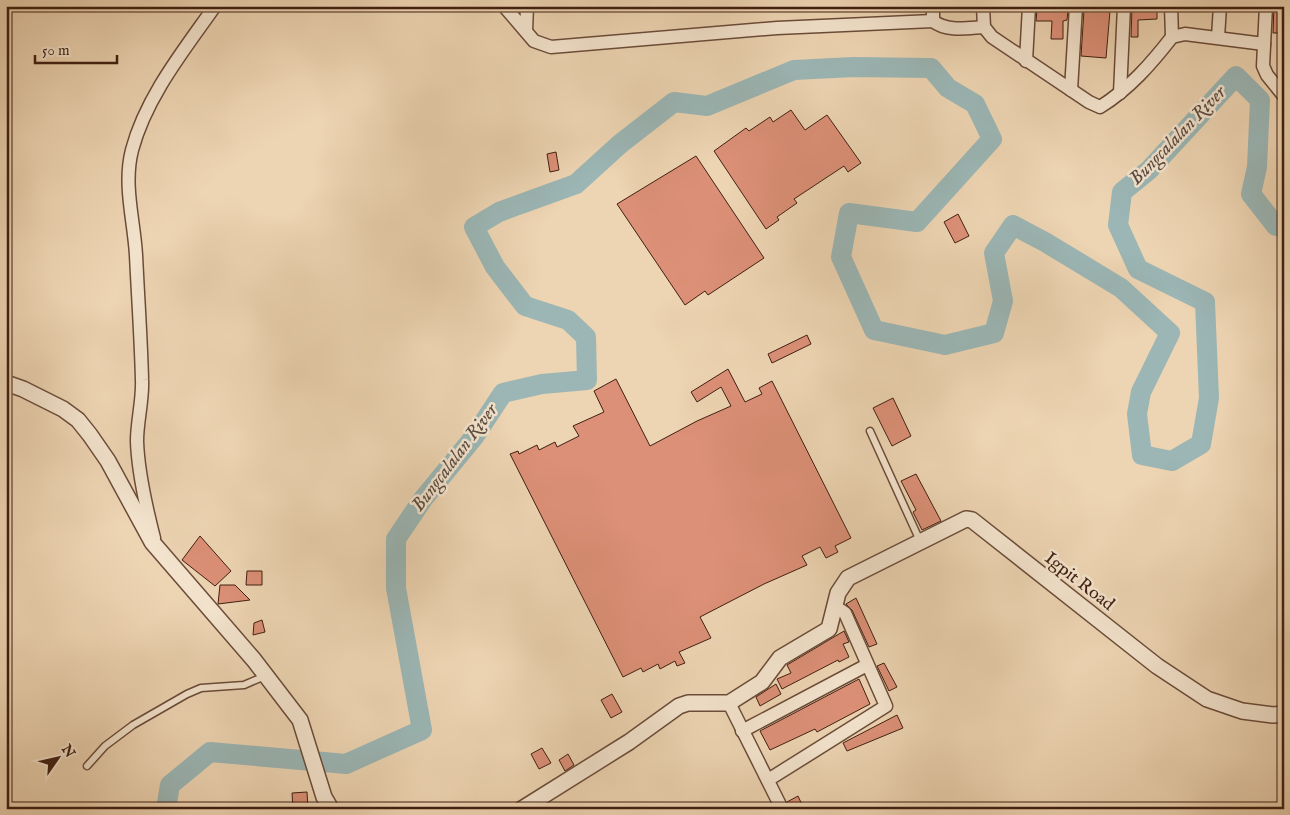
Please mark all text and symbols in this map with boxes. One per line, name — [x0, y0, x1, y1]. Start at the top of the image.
scale bar — [35, 32, 118, 64]
text: 50 m — [42, 41, 70, 60]
water label: Bungcalalan River — [1125, 80, 1232, 191]
water label: Bungcalalan River — [407, 398, 504, 517]
street label: Igpit Road — [1039, 547, 1119, 617]
north arrow — [32, 732, 82, 782]
text: N — [57, 740, 79, 761]

